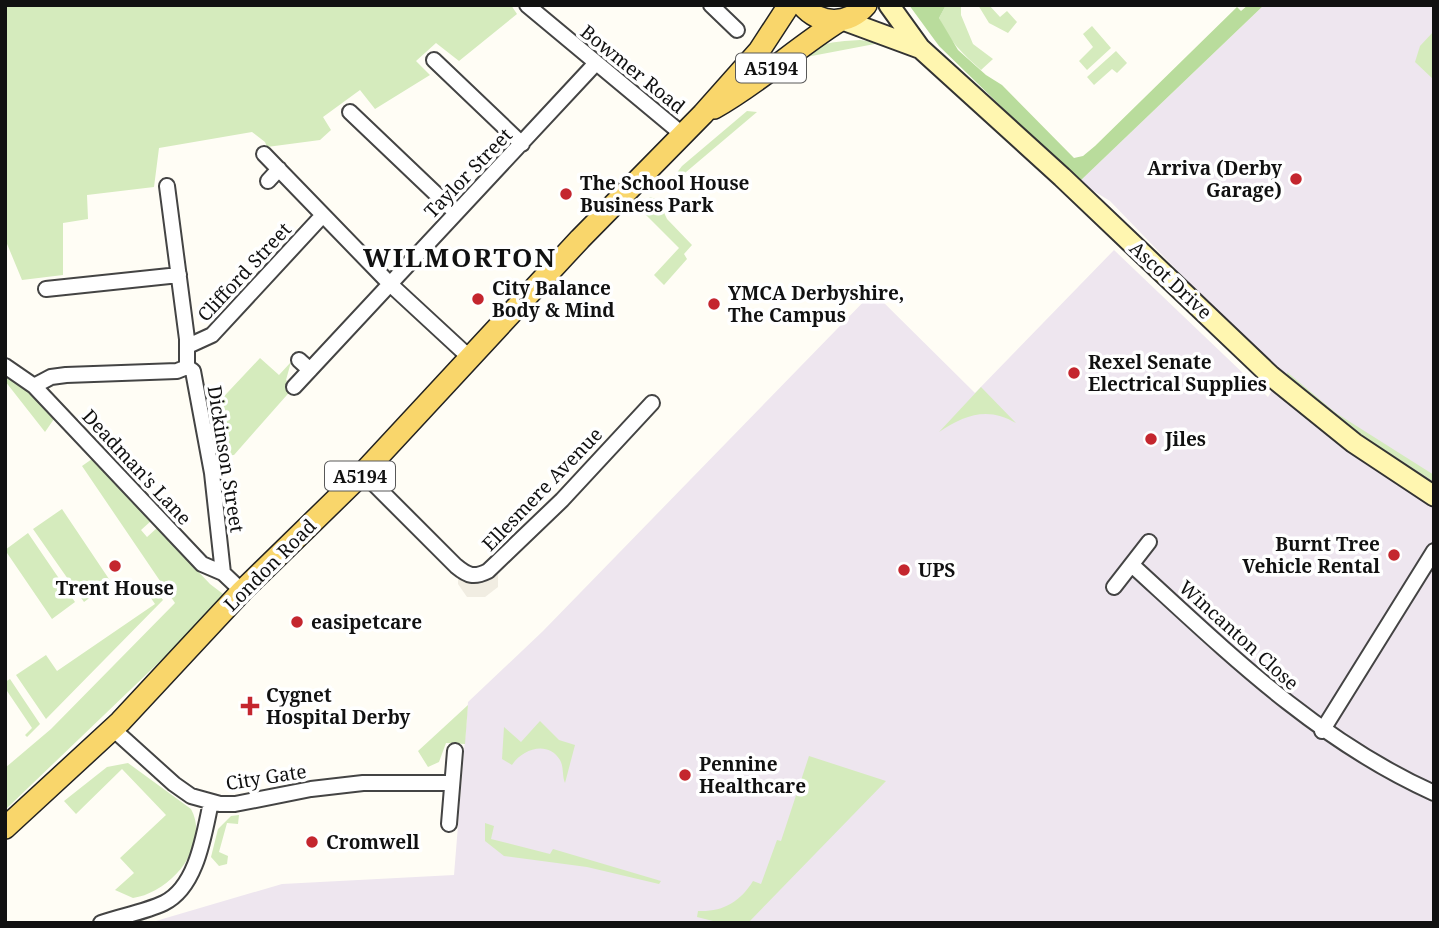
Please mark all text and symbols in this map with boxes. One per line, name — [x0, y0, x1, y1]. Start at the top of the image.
street label: Bowmer Road — [575, 19, 691, 119]
road number: A5194 — [736, 54, 806, 82]
street label: Taylor Street — [418, 122, 518, 224]
place label: Arriva (Derby Garage) — [1147, 155, 1282, 203]
place label: The School House Business Park — [580, 170, 750, 218]
marker: Arriva (Derby Garage) — [1288, 171, 1304, 187]
marker: The School House Business Park — [558, 186, 574, 202]
street label: Clifford Street — [191, 217, 297, 327]
street label: Ascot Drive — [1124, 235, 1218, 325]
district label: WILMORTON — [363, 239, 557, 275]
place label: City Balance Body & Mind — [492, 275, 615, 323]
place label: YMCA Derbyshire, The Campus — [728, 280, 904, 328]
marker: City Balance Body & Mind — [470, 291, 486, 307]
marker: YMCA Derbyshire, The Campus — [706, 296, 722, 312]
place label: Rexel Senate Electrical Supplies — [1088, 349, 1267, 397]
marker: Rexel Senate Electrical Supplies — [1066, 365, 1082, 381]
street label: Dickinson Street — [202, 384, 250, 535]
street label: Deadman's Lane — [77, 404, 197, 530]
street label: Ellesmere Avenue — [476, 422, 608, 556]
place label: Jiles — [1164, 426, 1206, 452]
marker: Jiles — [1143, 431, 1159, 447]
road number: A5194 — [325, 462, 395, 490]
street label: London Road — [218, 513, 322, 617]
place label: Burnt Tree Vehicle Rental — [1242, 531, 1380, 579]
marker: Burnt Tree Vehicle Rental — [1386, 547, 1402, 563]
place label: UPS — [918, 557, 955, 583]
marker: Trent House — [107, 558, 123, 574]
marker: UPS — [896, 562, 912, 578]
street label: Wincanton Close — [1174, 574, 1304, 696]
place label: Trent House — [56, 575, 174, 601]
place label: easipetcare — [311, 609, 422, 635]
marker: easipetcare — [289, 614, 305, 630]
place label: Cygnet Hospital Derby — [266, 682, 410, 730]
marker: Cygnet Hospital Derby — [240, 696, 260, 716]
place label: Pennine Healthcare — [699, 751, 806, 799]
street label: City Gate — [224, 758, 308, 796]
marker: Pennine Healthcare — [677, 767, 693, 783]
place label: Cromwell — [326, 829, 420, 855]
marker: Cromwell — [304, 834, 320, 850]

